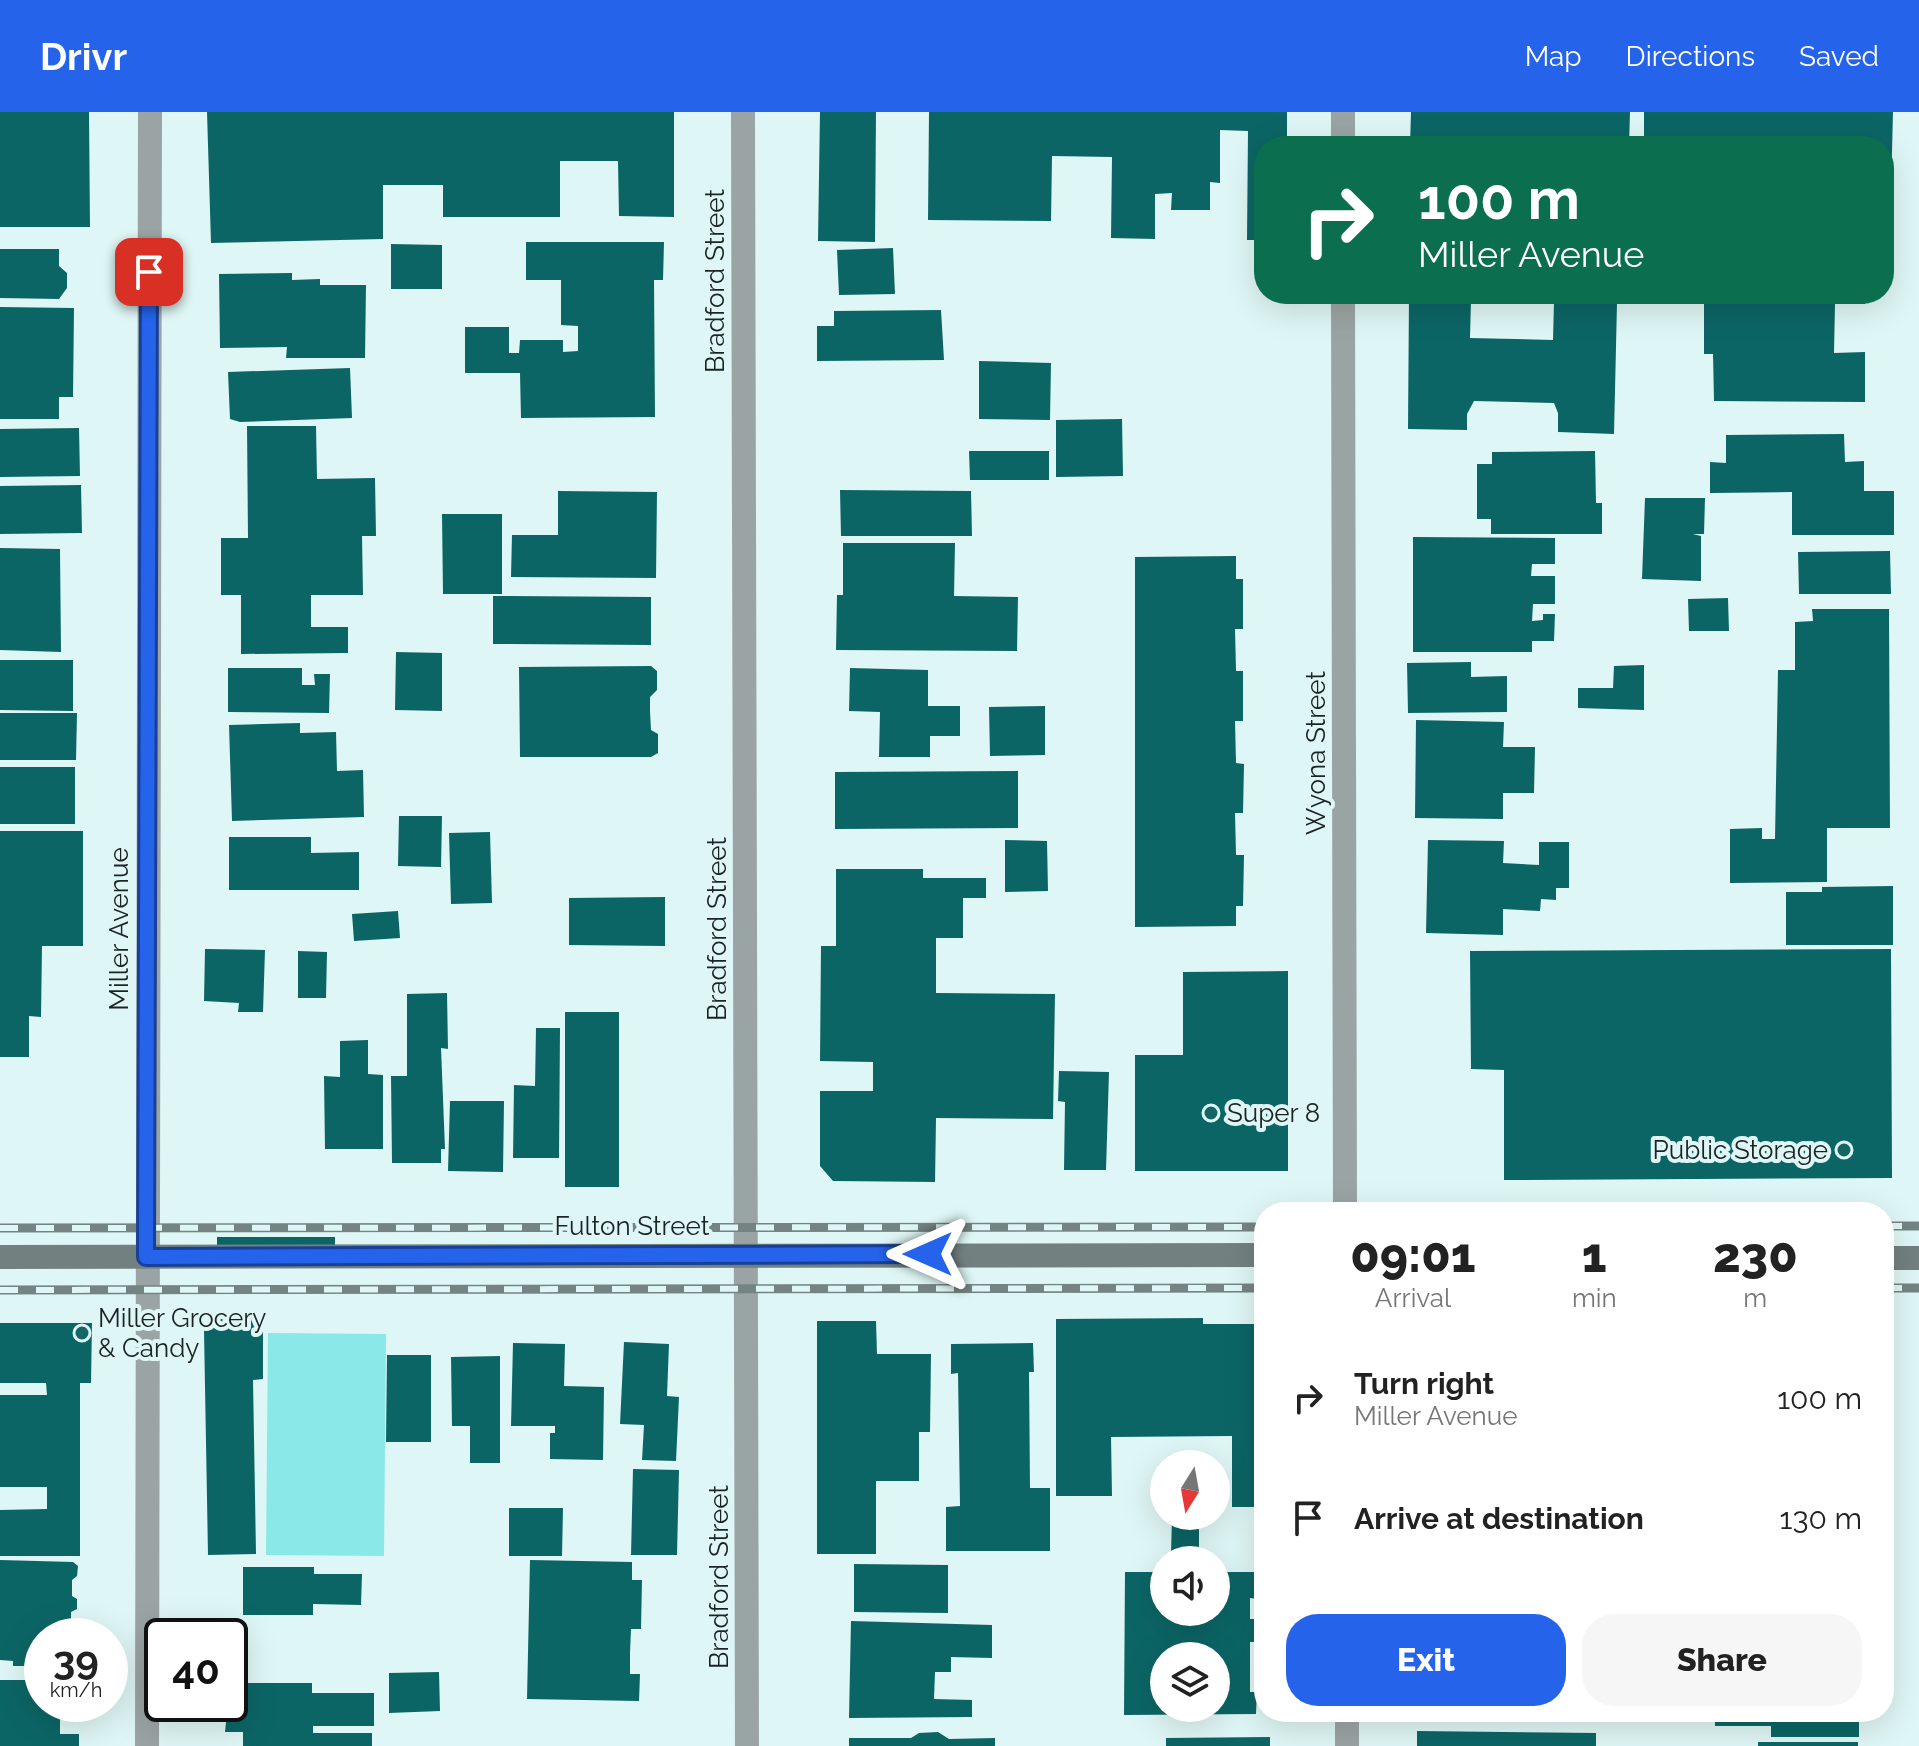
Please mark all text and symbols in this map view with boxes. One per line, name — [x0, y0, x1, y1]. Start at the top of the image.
text: Drivr — [40, 34, 127, 79]
text: Map — [1525, 40, 1582, 73]
text: Directions — [1626, 40, 1755, 73]
text: Saved — [1799, 40, 1879, 73]
text: 100 m — [1418, 166, 1580, 232]
icon: right — [1286, 168, 1390, 272]
street label: Bradford Street — [700, 189, 730, 373]
text: Miller Avenue — [1418, 233, 1644, 275]
pin — [115, 238, 183, 306]
icon: arrive — [127, 250, 171, 294]
street label: Wyona Street — [1301, 671, 1331, 835]
street label: Bradford Street — [702, 837, 732, 1021]
street label: Miller Avenue — [104, 847, 134, 1011]
place label: Super 8 — [1227, 1098, 1320, 1128]
marker: Super 8 — [1202, 1104, 1220, 1122]
place label: Public Storage — [1653, 1135, 1828, 1165]
marker: Public Storage — [1835, 1141, 1853, 1159]
street label: Fulton Street — [555, 1211, 710, 1241]
position arrow — [886, 1212, 970, 1296]
text: 09:01 — [1350, 1227, 1476, 1283]
text: 1 — [1582, 1227, 1607, 1283]
text: 230 — [1713, 1227, 1798, 1283]
text: Arrival — [1375, 1283, 1451, 1313]
text: min — [1572, 1283, 1617, 1313]
text: m — [1743, 1283, 1767, 1313]
place label: Miller Grocery & Candy — [98, 1303, 266, 1363]
marker: Miller Grocery & Candy — [73, 1324, 91, 1342]
text: Turn right — [1354, 1366, 1494, 1401]
icon: right — [1286, 1376, 1330, 1420]
text: 100 m — [1777, 1381, 1862, 1416]
text: Miller Avenue — [1354, 1401, 1517, 1431]
north arrow — [1150, 1450, 1230, 1530]
map controls — [1150, 1450, 1230, 1722]
street label: Bradford Street — [704, 1485, 734, 1669]
icon: arrive — [1286, 1496, 1330, 1540]
text: Arrive at destination — [1354, 1501, 1644, 1536]
text: 130 m — [1780, 1501, 1862, 1536]
button: sound — [1150, 1546, 1230, 1626]
button: Exit — [1286, 1614, 1566, 1706]
button: Share — [1582, 1614, 1862, 1706]
speed limit sign: 40 — [144, 1618, 248, 1722]
text: 39 — [53, 1636, 99, 1683]
button: layers — [1150, 1642, 1230, 1722]
text: km/h — [50, 1678, 102, 1702]

